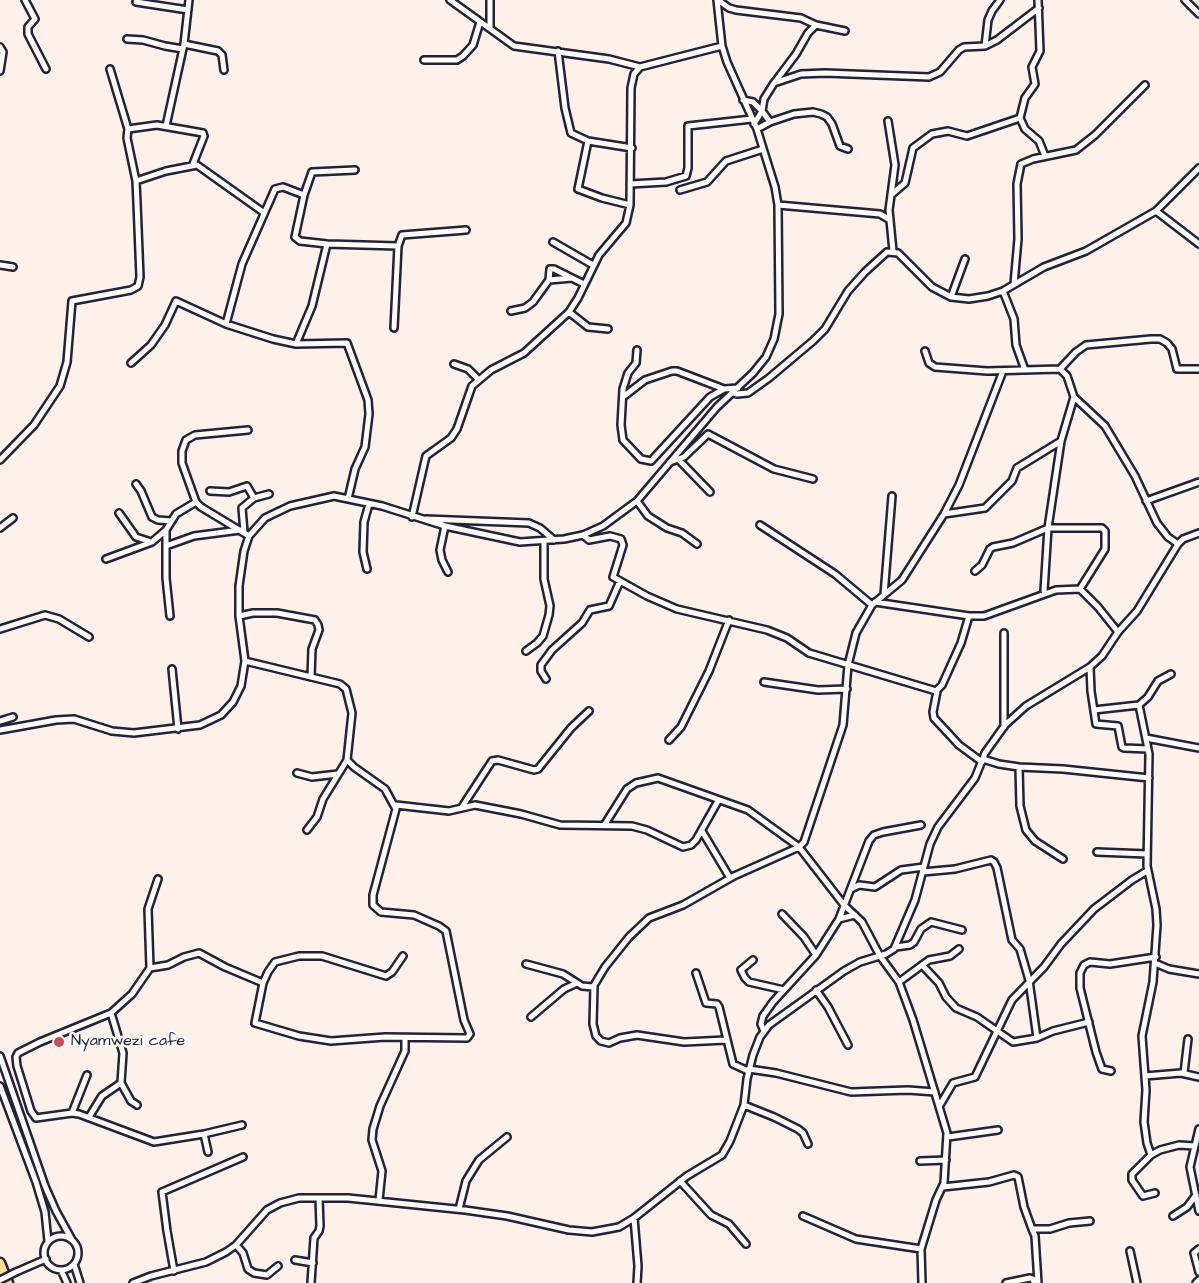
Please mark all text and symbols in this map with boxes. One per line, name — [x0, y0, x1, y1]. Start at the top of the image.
place label: Nyamwezi cafe — [71, 1032, 185, 1052]
marker: Nyamwezi cafe — [52, 1035, 66, 1049]

